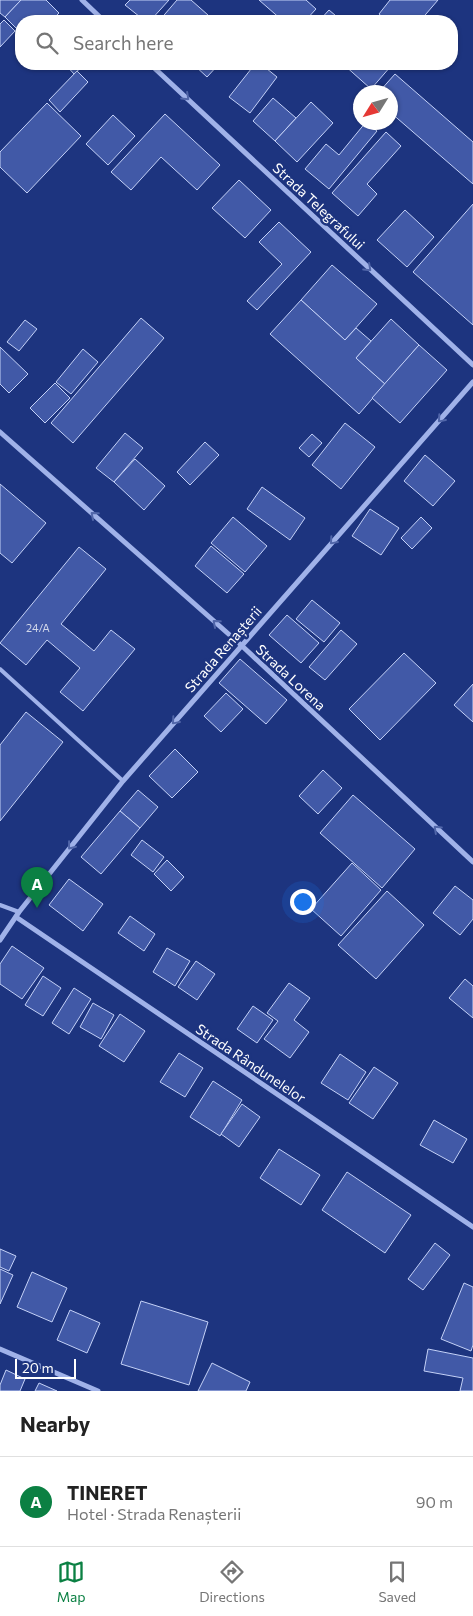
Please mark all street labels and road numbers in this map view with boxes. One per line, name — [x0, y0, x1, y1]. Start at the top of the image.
street label: Strada Telegrafului — [269, 159, 369, 253]
street label: Strada Renașterii — [181, 602, 266, 696]
street label: Strada Lorena — [253, 640, 329, 714]
street label: Strada Rândunelelor — [193, 1020, 310, 1106]

